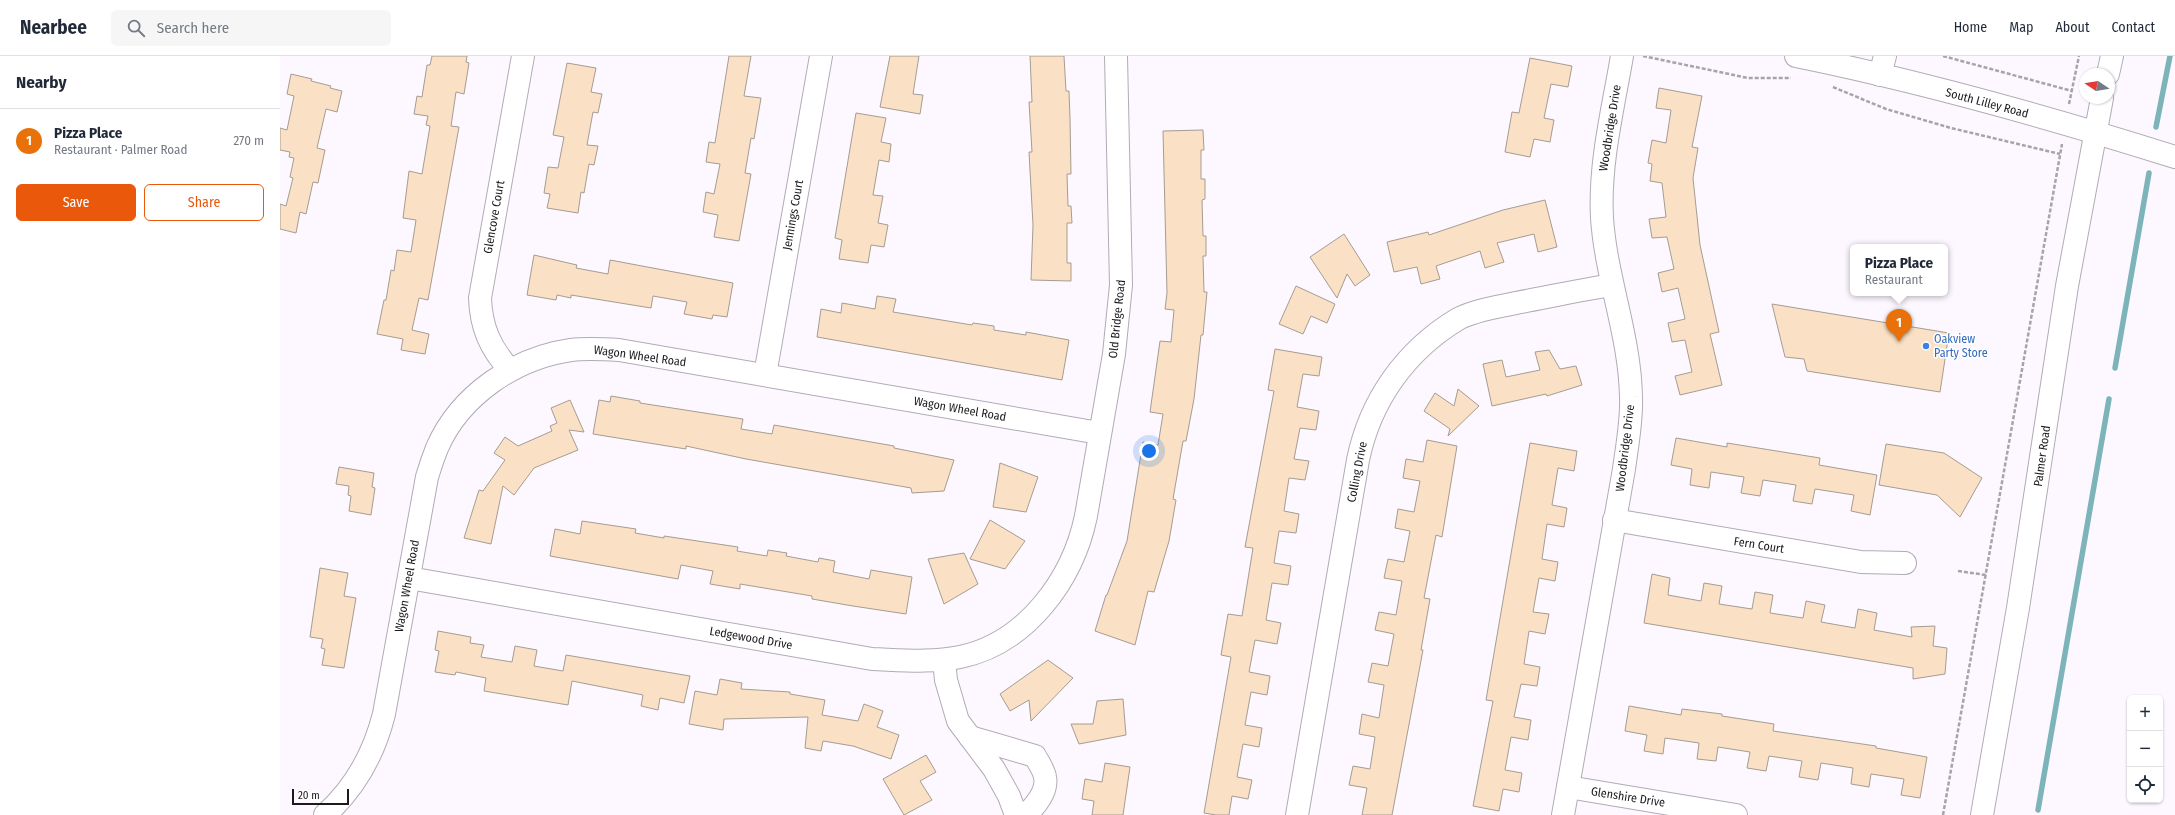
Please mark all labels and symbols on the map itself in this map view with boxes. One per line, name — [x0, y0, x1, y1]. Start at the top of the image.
north arrow — [2079, 68, 2115, 104]
street label: Woodbridge Drive — [1596, 84, 1624, 172]
street label: South Lilley Road — [1944, 85, 2030, 121]
street label: Glencove Court — [481, 179, 507, 255]
street label: Jennings Court — [780, 179, 806, 251]
street label: Old Bridge Road — [1106, 279, 1128, 359]
pin: 1 — [1886, 309, 1912, 342]
place label: Oakview Party Store — [1934, 332, 1988, 360]
marker: Oakview Party Store — [1921, 341, 1931, 351]
street label: Wagon Wheel Road — [593, 343, 687, 369]
street label: Wagon Wheel Road — [913, 394, 1007, 424]
street label: Woodbridge Drive — [1613, 404, 1637, 492]
street label: Palmer Road — [2031, 425, 2053, 487]
street label: Colling Drive — [1344, 440, 1370, 504]
your location — [1139, 441, 1159, 461]
street label: Fern Court — [1733, 534, 1785, 556]
street label: Wagon Wheel Road — [392, 539, 422, 633]
street label: Ledgewood Drive — [708, 624, 794, 652]
street label: Glenshire Drive — [1590, 784, 1666, 810]
scale bar — [292, 787, 349, 806]

